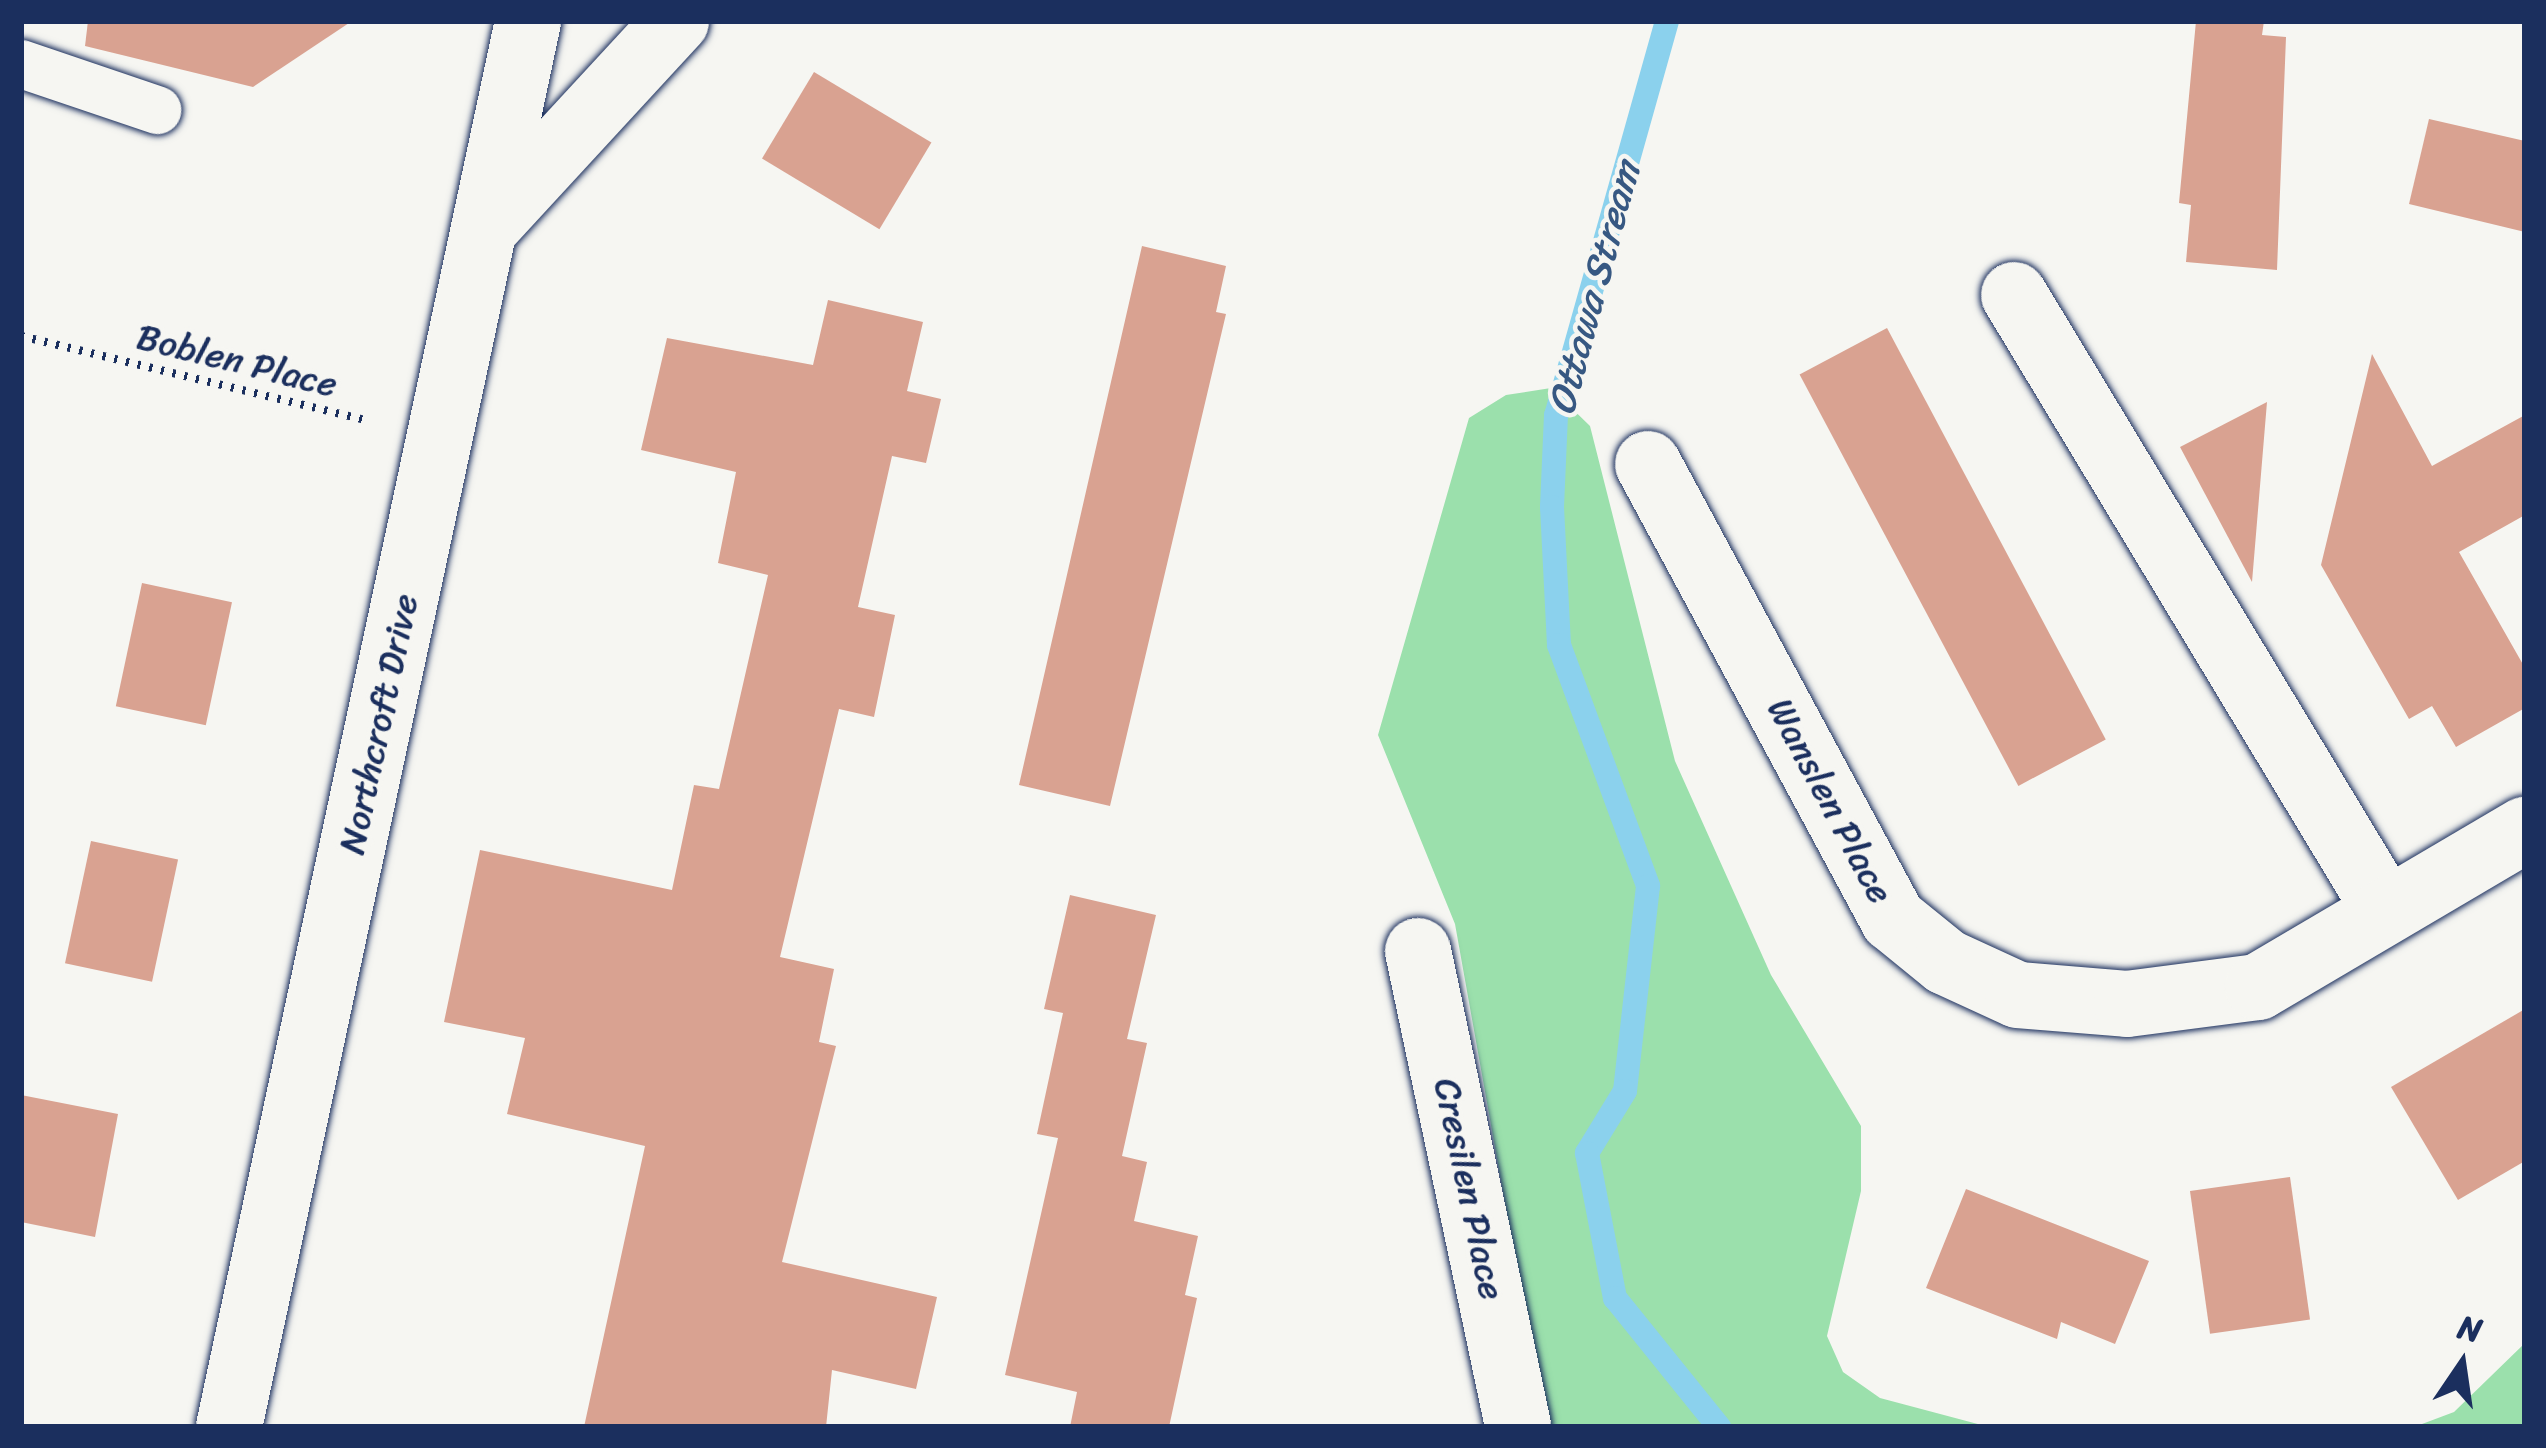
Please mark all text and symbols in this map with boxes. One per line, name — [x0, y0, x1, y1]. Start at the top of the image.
water label: Ottawa Stream — [1538, 156, 1650, 420]
street label: Boblen Place — [132, 315, 342, 407]
street label: Northcroft Drive — [330, 590, 428, 858]
street label: Wanslen Place — [1758, 691, 1902, 911]
street label: Cresilen Place — [1424, 1074, 1514, 1304]
text: N — [2452, 1298, 2488, 1360]
north arrow — [2402, 1304, 2522, 1424]

